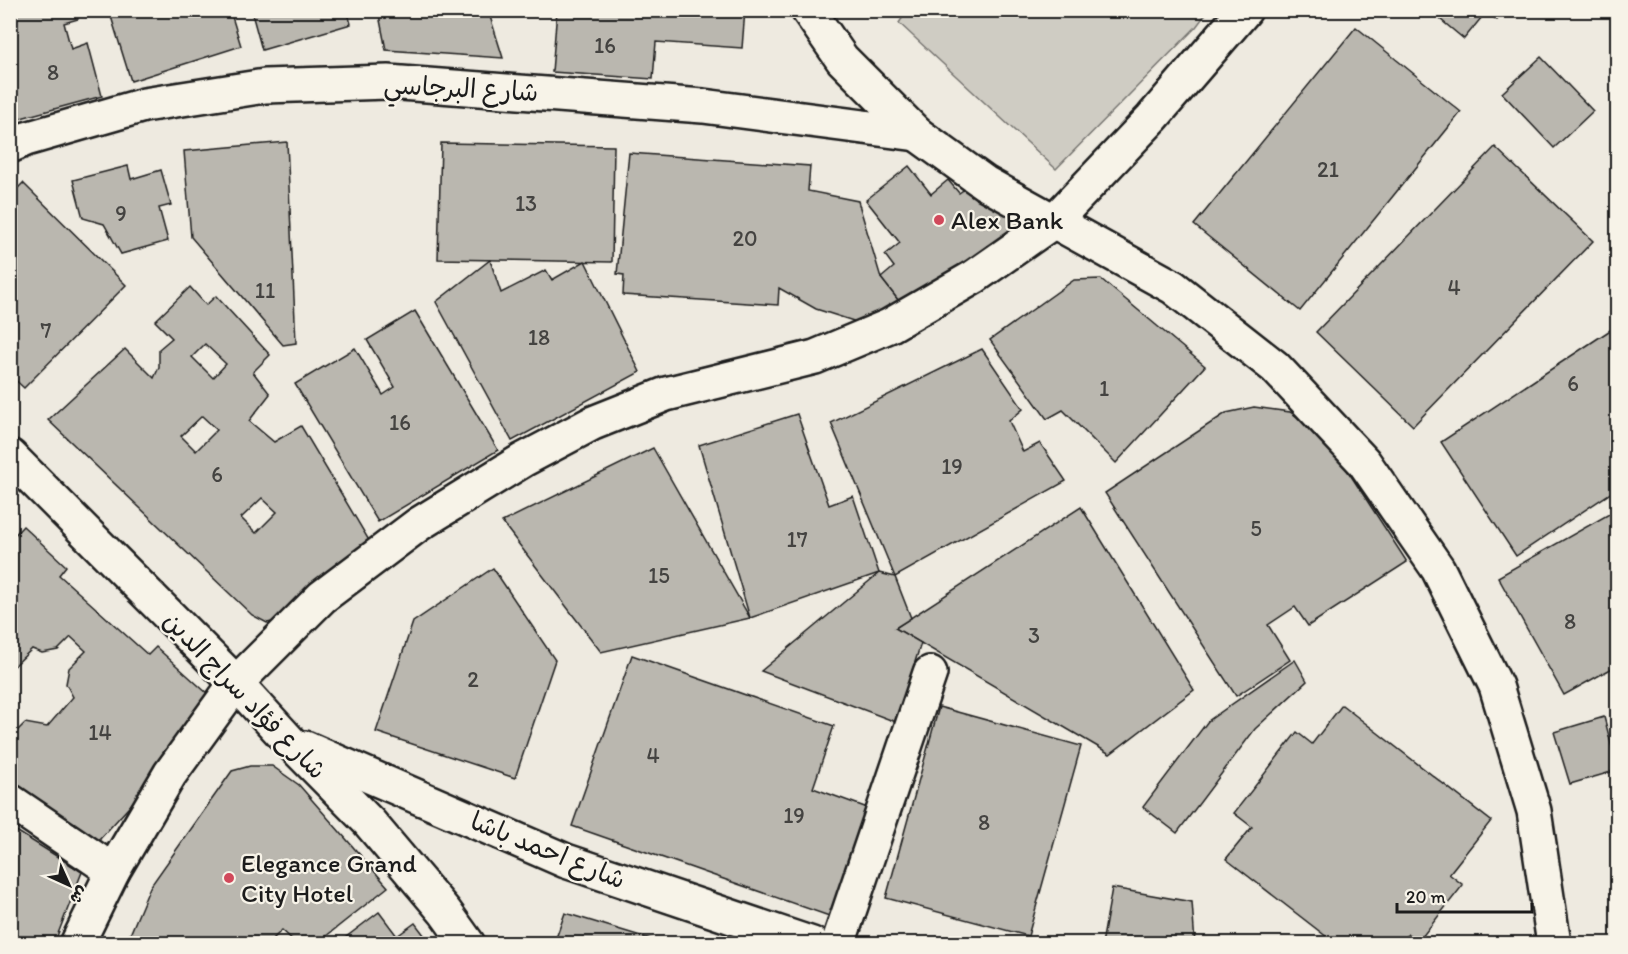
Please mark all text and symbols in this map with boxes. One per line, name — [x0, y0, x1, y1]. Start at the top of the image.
house number: 16 — [594, 32, 616, 59]
house number: 8 — [47, 59, 59, 86]
street label: شارع البرجاسي — [382, 68, 539, 115]
house number: 21 — [1317, 156, 1339, 183]
house number: 13 — [515, 190, 537, 217]
house number: 9 — [115, 200, 127, 227]
place label: Alex Bank — [951, 204, 1064, 236]
marker: Alex Bank — [932, 213, 946, 227]
house number: 20 — [732, 225, 758, 252]
house number: 4 — [1447, 274, 1461, 301]
house number: 11 — [255, 277, 275, 304]
house number: 7 — [41, 317, 52, 344]
house number: 18 — [528, 324, 550, 351]
house number: 6 — [1567, 370, 1579, 397]
house number: 1 — [1099, 375, 1109, 402]
house number: 16 — [389, 409, 411, 436]
house number: 19 — [941, 453, 963, 480]
house number: 6 — [211, 461, 223, 488]
house number: 5 — [1250, 515, 1262, 542]
house number: 17 — [786, 526, 808, 553]
house number: 15 — [648, 562, 670, 589]
street label: شارع فؤاد سراج الدين — [155, 604, 333, 787]
house number: 8 — [1564, 608, 1576, 635]
house number: 3 — [1028, 622, 1040, 649]
house number: 2 — [467, 666, 479, 693]
house number: 14 — [88, 719, 112, 746]
house number: 4 — [646, 742, 660, 769]
house number: 19 — [783, 802, 805, 829]
street label: شارع احمد باشا — [465, 804, 630, 897]
house number: 8 — [978, 809, 990, 836]
place label: Elegance Grand City Hotel — [241, 847, 417, 909]
north arrow — [39, 855, 99, 915]
marker: Elegance Grand City Hotel — [222, 871, 236, 885]
scale bar — [1397, 876, 1532, 914]
text: ش — [66, 882, 92, 908]
text: 20 m — [1406, 886, 1446, 908]

